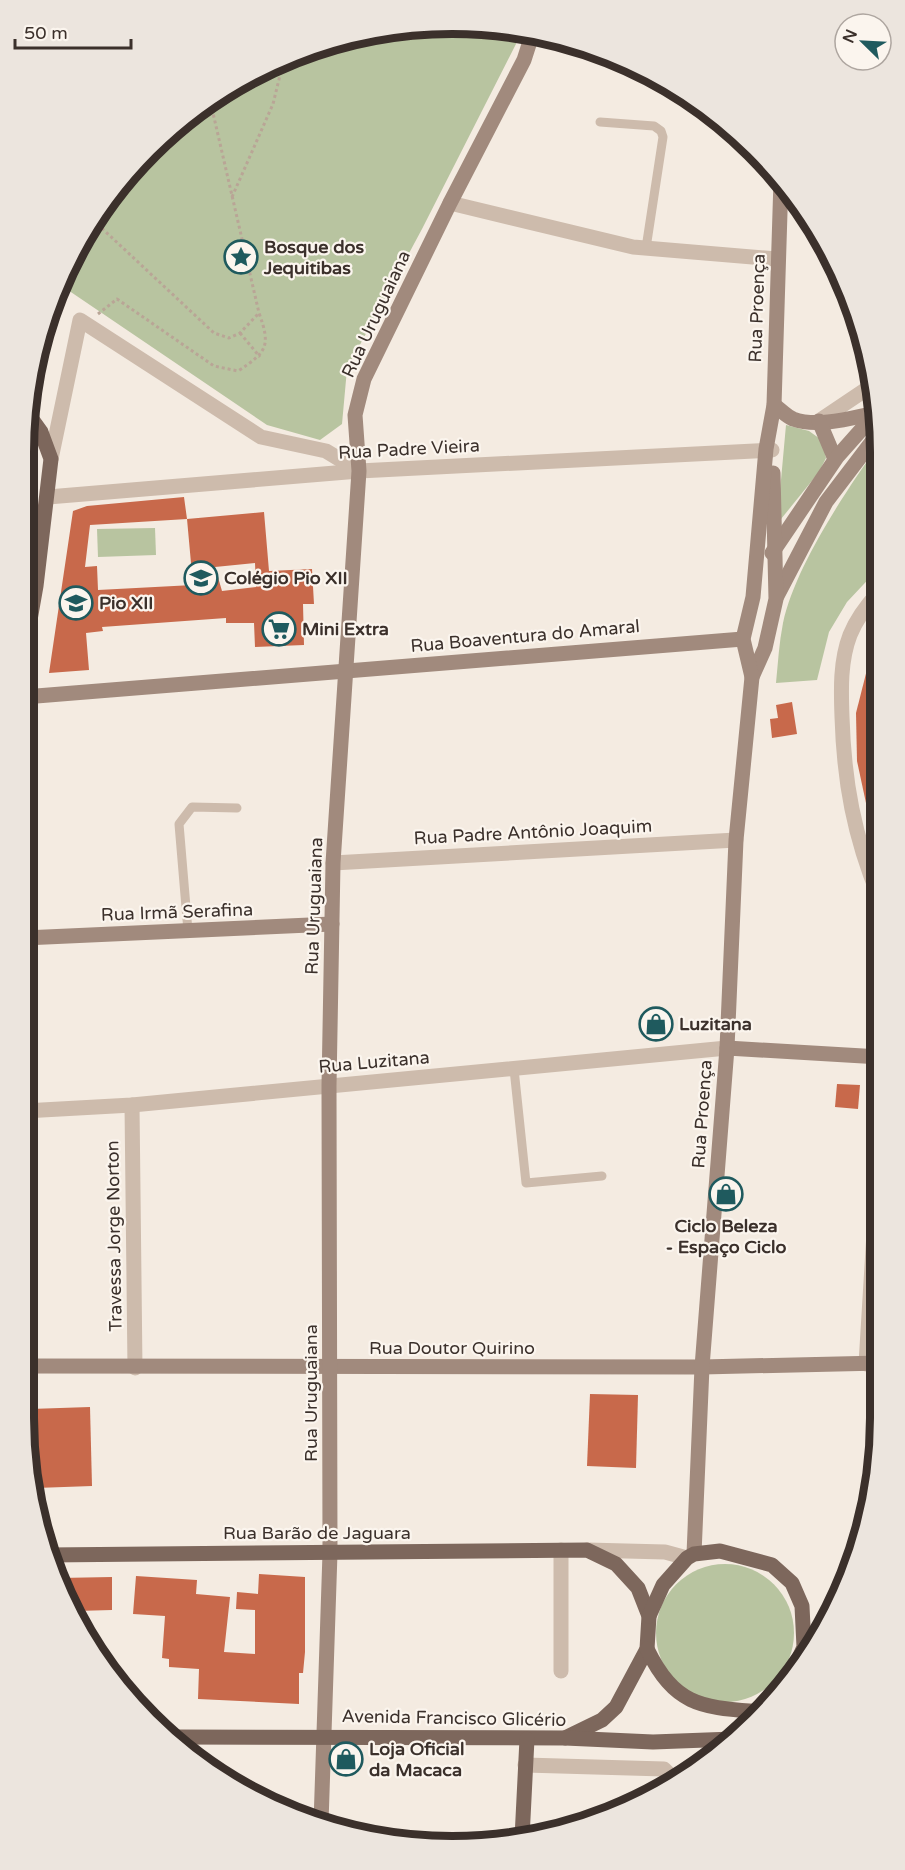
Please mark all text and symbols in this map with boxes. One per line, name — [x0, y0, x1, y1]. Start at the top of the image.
scale bar — [15, 12, 130, 50]
north arrow — [833, 12, 893, 72]
text: 50 m — [24, 22, 68, 44]
text: N — [838, 26, 862, 46]
place label: Bosque dos Jequitibas — [263, 236, 364, 279]
place icon: Bosque dos Jequitibas — [223, 239, 259, 275]
street label: Rua Uruguaiana — [337, 247, 415, 381]
street label: Rua Proença — [744, 253, 770, 363]
street label: Rua Padre Vieira — [338, 434, 480, 464]
school or university icon: Colégio Pio XII — [183, 560, 219, 596]
place label: Colégio Pio XII — [224, 567, 348, 589]
school or university icon: Pio XII — [58, 585, 94, 621]
place label: Pio XII — [99, 592, 153, 614]
supermarket icon: Mini Extra — [261, 611, 297, 647]
street label: Rua Boaventura do Amaral — [409, 615, 641, 657]
place label: Mini Extra — [302, 618, 389, 640]
street label: Rua Padre Antônio Joaquim — [413, 815, 653, 849]
street label: Rua Uruguaiana — [301, 837, 327, 975]
street label: Rua Irmã Serafina — [100, 898, 254, 926]
shop icon: Luzitana — [638, 1006, 674, 1042]
place label: Luzitana — [679, 1013, 752, 1035]
street label: Rua Luzitana — [318, 1046, 430, 1078]
street label: Rua Proença — [687, 1059, 717, 1169]
street label: Travessa Jorge Norton — [101, 1140, 127, 1332]
shop icon: Ciclo Beleza - Espaço Ciclo — [708, 1176, 744, 1212]
place label: Ciclo Beleza - Espaço Ciclo — [666, 1215, 786, 1258]
street label: Rua Uruguaiana — [300, 1324, 322, 1462]
street label: Rua Doutor Quirino — [369, 1337, 535, 1359]
street label: Rua Barão de Jaguara — [223, 1522, 411, 1544]
street label: Avenida Francisco Glicério — [341, 1705, 567, 1731]
place label: Loja Oficial da Macaca — [369, 1738, 464, 1781]
shop icon: Loja Oficial da Macaca — [328, 1741, 364, 1777]

